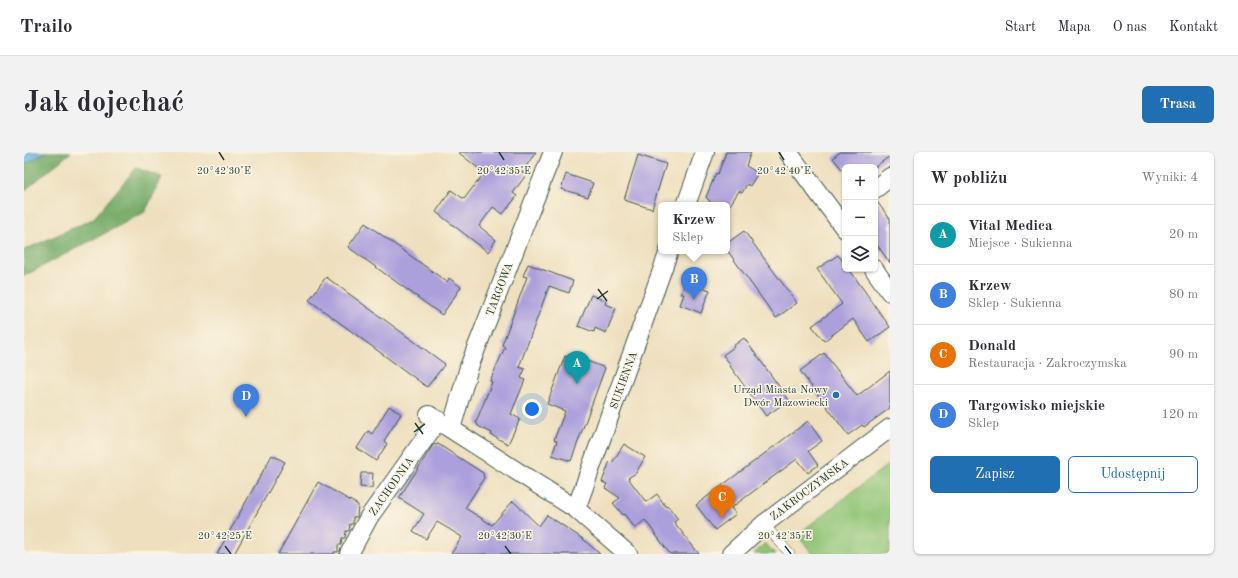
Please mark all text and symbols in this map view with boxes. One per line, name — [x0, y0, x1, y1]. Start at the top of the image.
text: Trailo — [20, 18, 73, 37]
text: Start — [1005, 20, 1036, 34]
text: Mapa — [1058, 20, 1091, 34]
text: O nas — [1113, 20, 1147, 34]
text: Kontakt — [1169, 20, 1218, 34]
button: Trasa — [1142, 86, 1214, 123]
text: Jak dojechać — [24, 90, 184, 118]
map controls — [842, 164, 878, 272]
button: + — [842, 164, 878, 200]
text: 20°42'30"E — [197, 166, 251, 176]
text: 20°42'35"E — [477, 166, 531, 176]
text: 20°42'40"E — [757, 166, 811, 176]
text: W pobliżu — [930, 170, 1007, 187]
text: Wyniki: 4 — [1142, 171, 1198, 184]
button: − — [842, 200, 878, 236]
popup — [658, 202, 730, 254]
text: Krzew — [672, 213, 716, 228]
text: Vital Medica — [968, 219, 1053, 234]
text: A — [938, 228, 948, 241]
text: 20 m — [1169, 228, 1198, 241]
text: Sklep — [672, 231, 703, 244]
button: layers — [842, 236, 878, 272]
text: Miejsce · Sukienna — [968, 237, 1072, 250]
street label: TARGOWA — [485, 261, 516, 318]
pin: B — [681, 267, 707, 300]
text: Krzew — [968, 279, 1012, 294]
text: B — [938, 288, 948, 301]
text: 80 m — [1169, 288, 1198, 301]
text: Sklep · Sukienna — [968, 297, 1062, 310]
text: Donald — [968, 339, 1016, 354]
text: C — [939, 348, 947, 361]
text: 90 m — [1169, 348, 1198, 361]
street label: SUKIENNA — [609, 350, 640, 411]
pin: A — [564, 351, 590, 384]
text: Restauracja · Zakroczymska — [968, 357, 1127, 370]
pin: D — [233, 384, 259, 417]
place label: Urząd Miasta Nowy Dwór Mazowiecki — [733, 385, 828, 409]
marker: Urząd Miasta Nowy Dwór Mazowiecki — [831, 390, 841, 400]
your location — [522, 399, 542, 419]
text: Targowisko miejskie — [968, 399, 1105, 414]
text: D — [938, 408, 948, 421]
text: 120 m — [1161, 408, 1198, 421]
text: Sklep — [968, 417, 999, 430]
street label: ZACHODNIA — [368, 455, 417, 518]
button: Zapisz — [930, 456, 1060, 493]
button: Udostępnij — [1068, 456, 1198, 493]
street label: ZAKROCZYMSKA — [769, 457, 852, 523]
pin: C — [709, 485, 735, 518]
text: 20°42'25"E — [198, 531, 252, 541]
text: 20°42'30"E — [478, 531, 532, 541]
text: 20°42'35"E — [758, 531, 812, 541]

